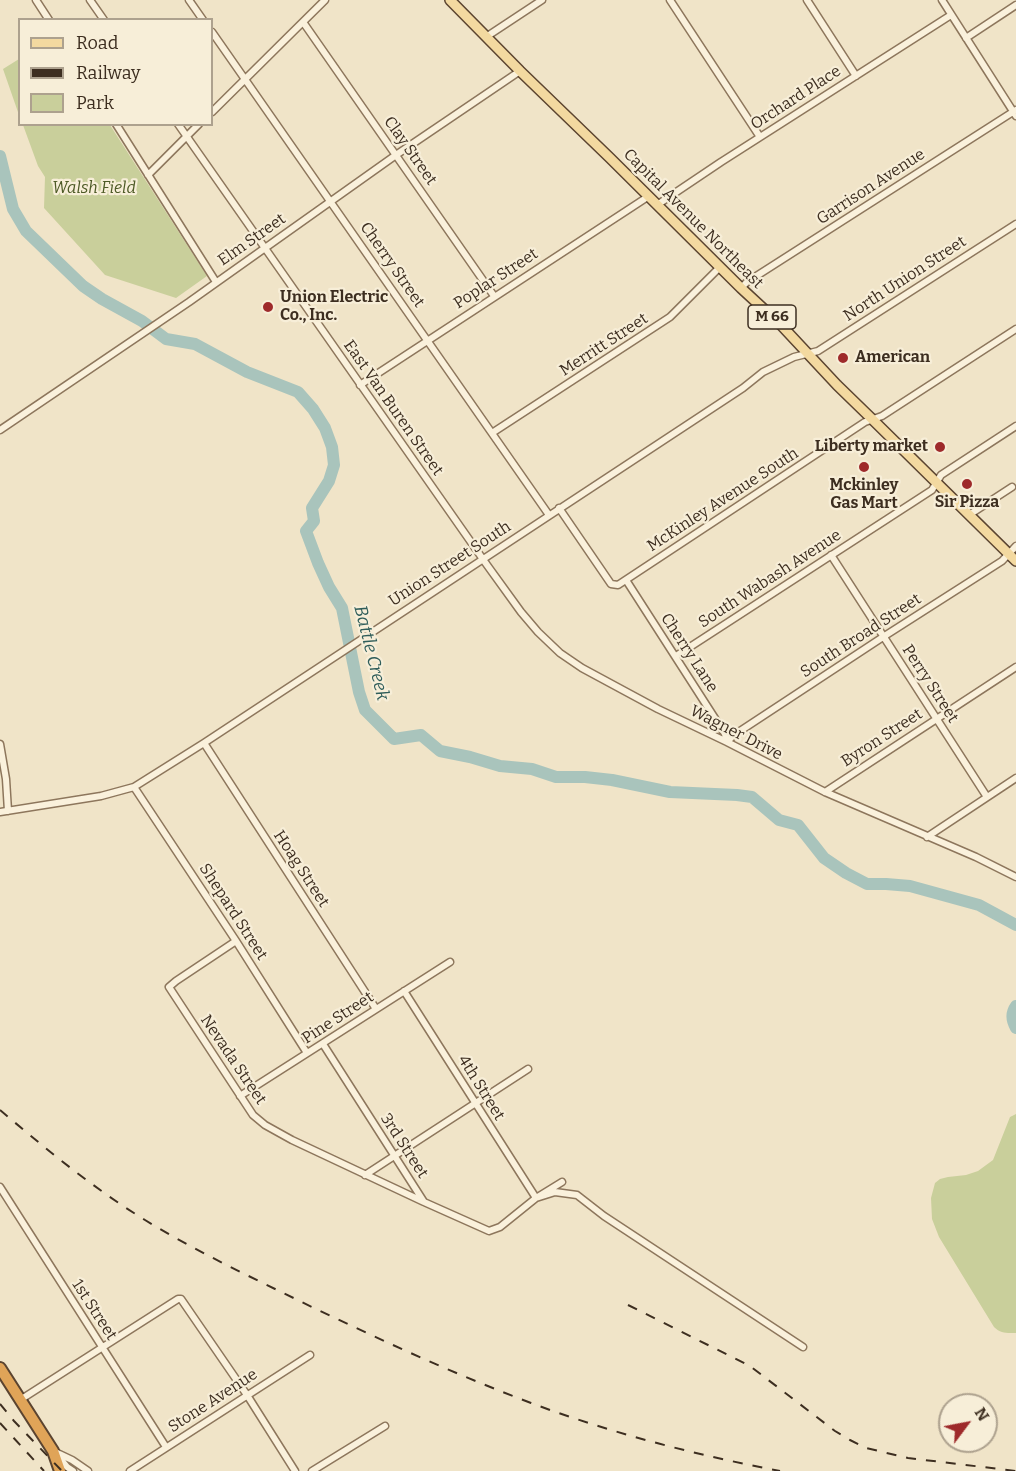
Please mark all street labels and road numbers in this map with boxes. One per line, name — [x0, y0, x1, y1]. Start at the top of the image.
street label: Orchard Place — [747, 62, 845, 134]
street label: Clay Street — [379, 113, 441, 189]
street label: Capital Avenue Northeast — [619, 145, 767, 293]
street label: Garrison Avenue — [813, 145, 929, 229]
street label: Elm Street — [214, 210, 290, 270]
street label: Cherry Street — [356, 219, 428, 311]
street label: North Union Street — [840, 232, 970, 326]
street label: Poplar Street — [450, 245, 542, 313]
road number: M 66 — [748, 305, 796, 329]
street label: Merritt Street — [556, 309, 652, 381]
street label: East Van Buren Street — [339, 337, 447, 479]
street label: McKinley Avenue South — [644, 444, 802, 556]
street label: Union Street South — [385, 517, 515, 611]
street label: South Wabash Avenue — [695, 526, 845, 632]
street label: South Broad Street — [797, 590, 925, 682]
street label: Cherry Lane — [656, 610, 722, 696]
street label: Perry Street — [898, 641, 962, 727]
street label: Wagner Drive — [687, 701, 785, 765]
street label: Byron Street — [838, 705, 926, 771]
street label: Hoag Street — [269, 827, 333, 911]
street label: Shepard Street — [195, 860, 271, 964]
street label: Pine Street — [299, 988, 377, 1048]
street label: Nevada Street — [196, 1011, 270, 1109]
street label: 4th Street — [453, 1052, 509, 1124]
street label: 3rd Street — [376, 1110, 432, 1182]
street label: 1st Street — [67, 1276, 121, 1344]
street label: Stone Avenue — [165, 1365, 261, 1437]

